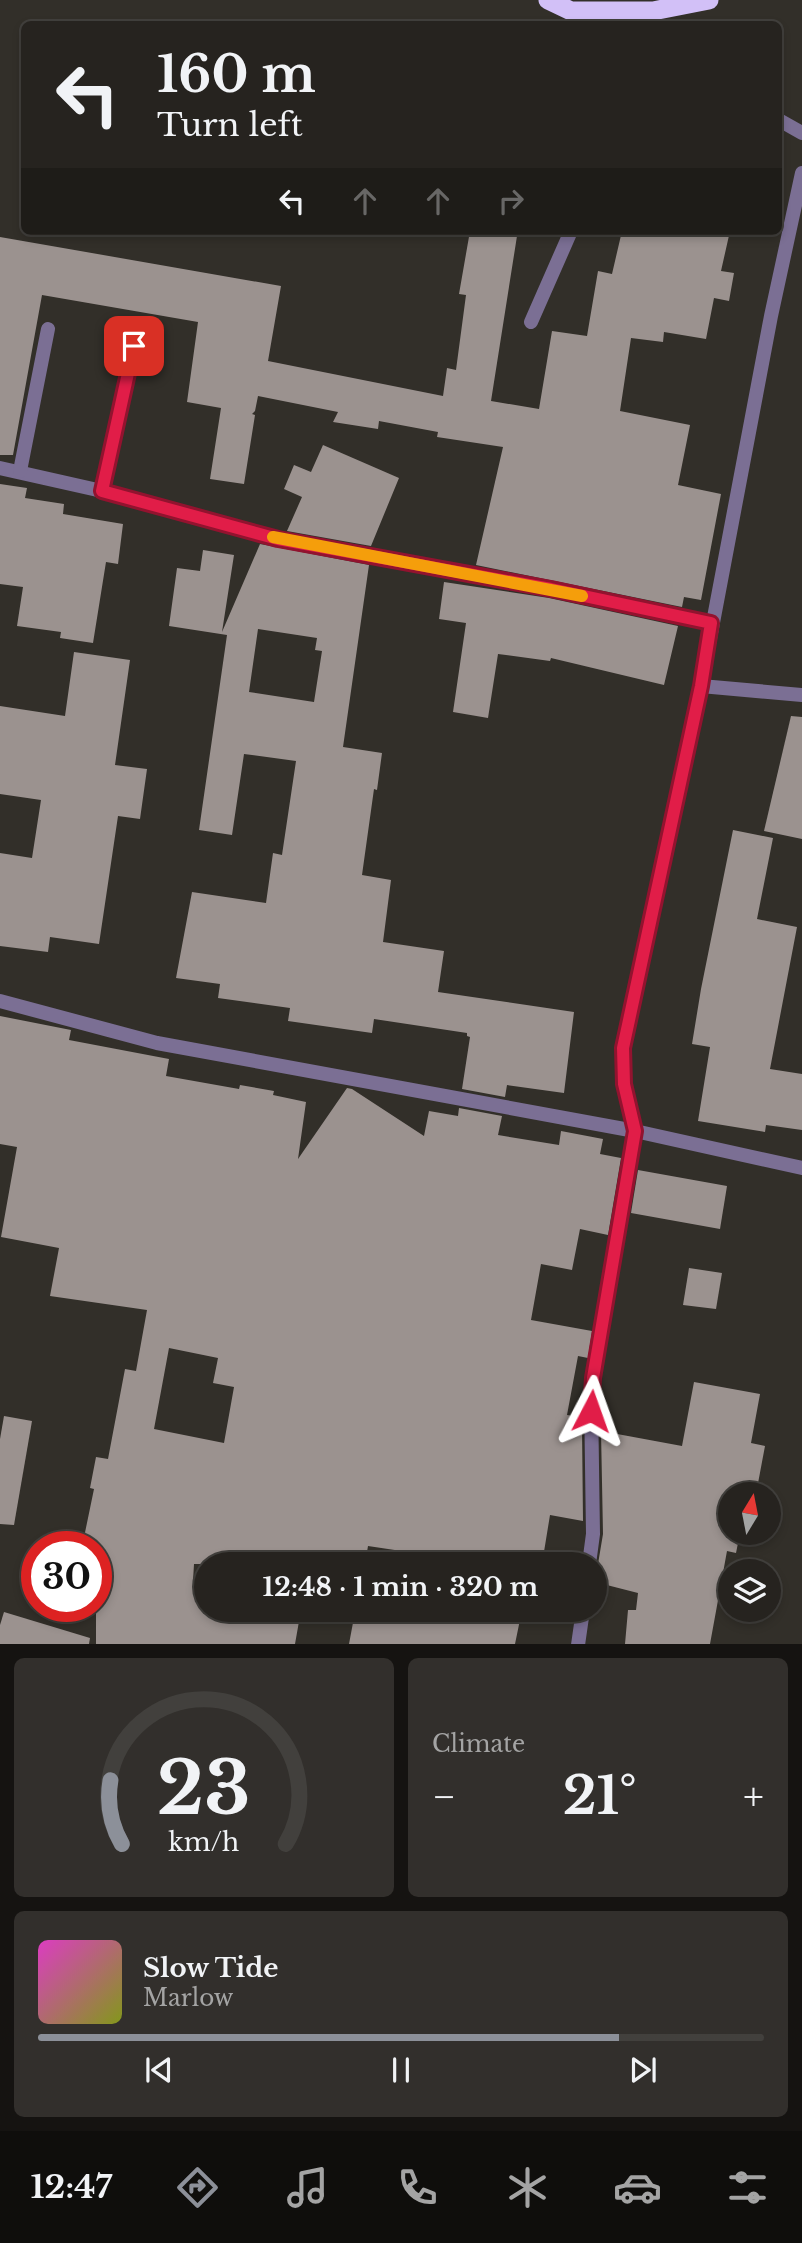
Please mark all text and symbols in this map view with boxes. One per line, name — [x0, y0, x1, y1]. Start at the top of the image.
text: 160 m — [157, 44, 316, 105]
icon: left — [42, 49, 133, 140]
text: Turn left — [157, 105, 303, 145]
icon: left — [273, 182, 311, 220]
icon: ahead — [346, 182, 384, 220]
icon: ahead — [419, 182, 457, 220]
icon: right — [492, 182, 530, 220]
pin — [104, 316, 164, 376]
icon: arrive — [115, 327, 153, 365]
position arrow — [554, 1374, 628, 1448]
north arrow — [718, 1482, 780, 1545]
map controls — [718, 1482, 781, 1622]
speed limit sign: 30 — [21, 1531, 112, 1622]
button: layers — [718, 1559, 781, 1622]
text: 12:48 · 1 min · 320 m — [263, 1571, 538, 1603]
text: Climate — [432, 1730, 525, 1758]
text: 23 — [157, 1743, 251, 1834]
text: 21° — [563, 1764, 637, 1828]
text: − — [432, 1773, 456, 1820]
text: + — [743, 1773, 764, 1820]
text: km/h — [169, 1826, 239, 1857]
text: Slow Tide — [143, 1952, 279, 1984]
text: Marlow — [143, 1984, 233, 2012]
icon: previous — [140, 2051, 178, 2089]
icon: pause — [382, 2051, 420, 2089]
icon: next — [624, 2051, 662, 2089]
icon: directions — [173, 2163, 222, 2212]
icon: music — [283, 2163, 332, 2212]
icon: phone — [393, 2163, 442, 2212]
icon: climate — [503, 2163, 552, 2212]
icon: car — [613, 2163, 662, 2212]
icon: filters — [723, 2163, 772, 2212]
text: 12:47 — [30, 2167, 112, 2207]

